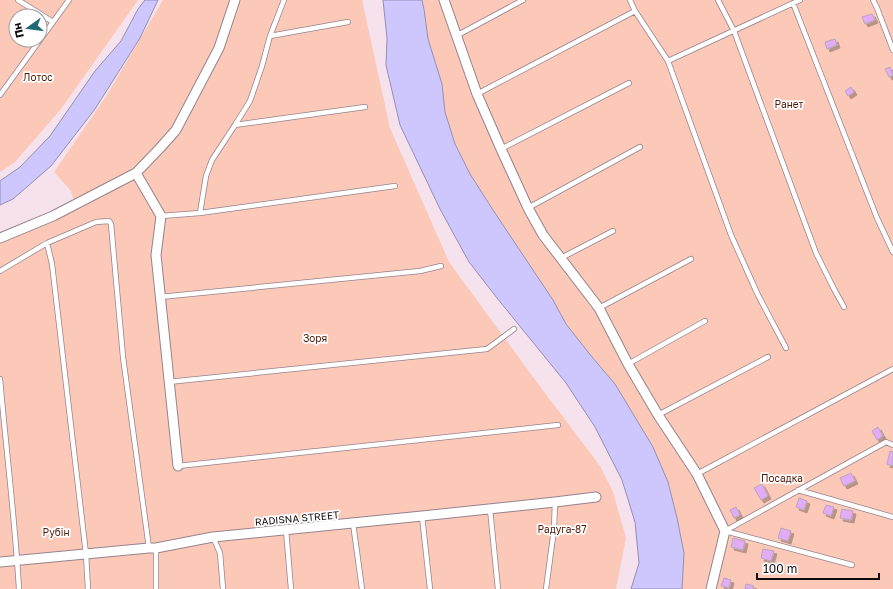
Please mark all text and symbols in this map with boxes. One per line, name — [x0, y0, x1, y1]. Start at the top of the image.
north arrow — [8, 8, 48, 48]
text: Пн — [10, 21, 26, 39]
park label: Лотос — [23, 71, 53, 83]
park label: Ранет — [775, 98, 804, 110]
park label: Зоря — [303, 332, 327, 344]
park label: Посадка — [761, 472, 803, 484]
street label: RADISNA STREET — [254, 508, 340, 528]
park label: Радуга-87 — [538, 523, 587, 535]
park label: Рубін — [42, 526, 70, 538]
scale bar — [757, 555, 879, 581]
text: 100 m — [763, 561, 797, 576]

